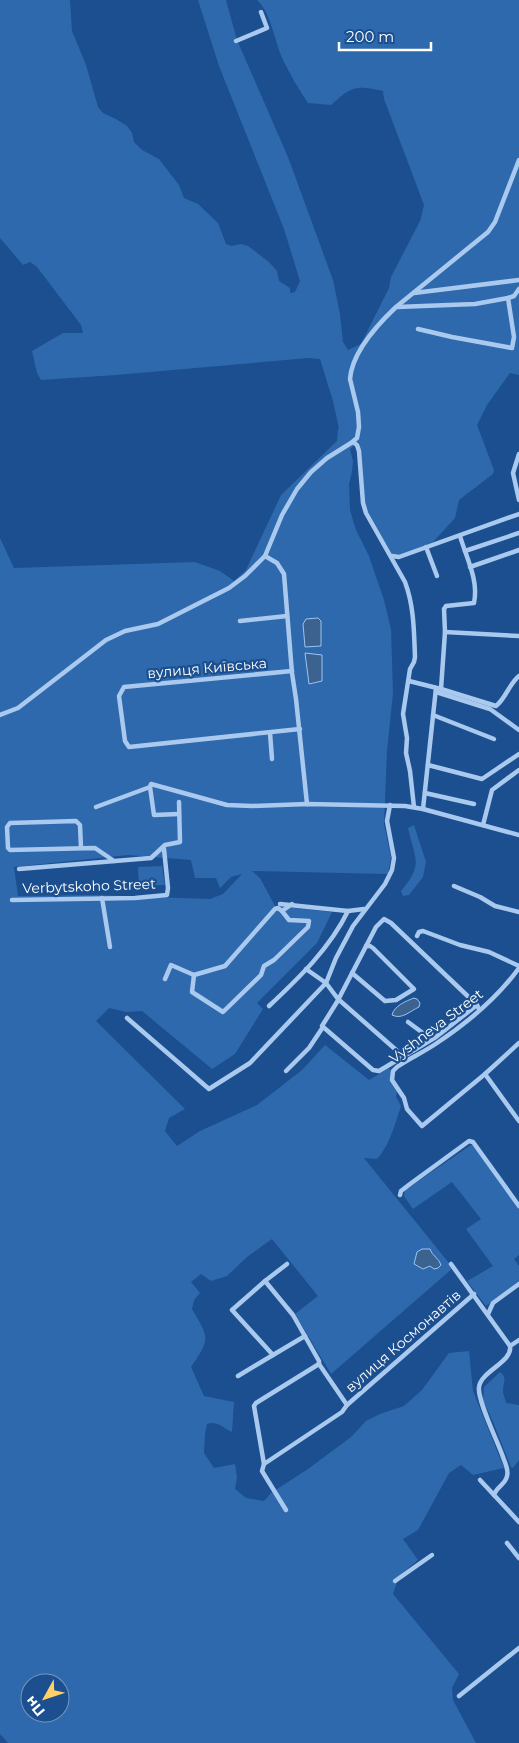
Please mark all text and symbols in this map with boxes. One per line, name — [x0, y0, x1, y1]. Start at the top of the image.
scale bar — [339, 20, 432, 52]
text: 200 m — [346, 27, 394, 46]
street label: вулиця Київська — [147, 654, 267, 682]
street label: Verbytskoho Street — [22, 875, 156, 897]
street label: Vyshneva Street — [385, 985, 487, 1067]
street label: вулиця Космонавтів — [341, 1286, 465, 1396]
north arrow — [20, 1673, 70, 1723]
text: Пн — [21, 1692, 49, 1720]

